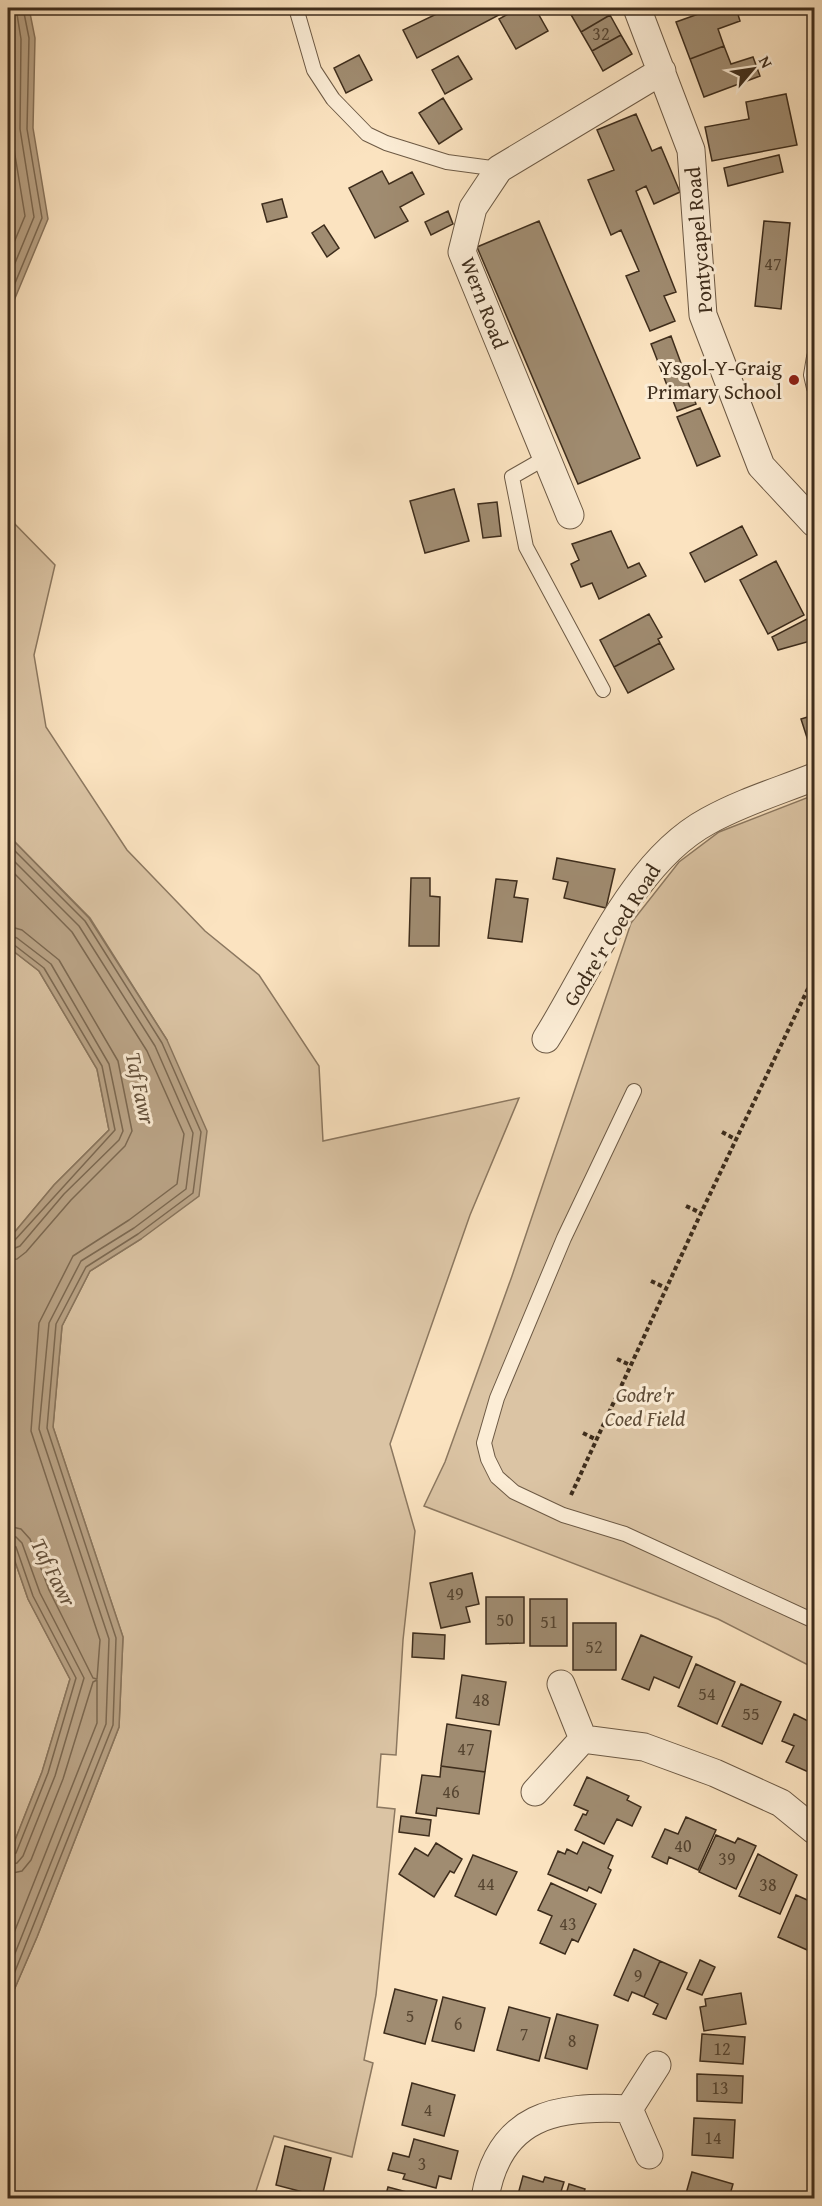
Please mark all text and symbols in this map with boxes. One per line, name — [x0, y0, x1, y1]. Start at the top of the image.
house number: 32 — [592, 20, 610, 47]
north arrow — [723, 39, 783, 99]
text: N — [753, 51, 779, 72]
street label: Pontycapel Road — [677, 165, 720, 314]
house number: 47 — [764, 250, 782, 277]
street label: Wern Road — [453, 252, 516, 354]
place label: Ysgol-Y-Graig Primary School — [647, 352, 783, 407]
marker: Ysgol-Y-Graig Primary School — [787, 373, 801, 387]
street label: Godre'r Coed Road — [555, 857, 668, 1012]
water label: Taf Fawr — [118, 1049, 164, 1128]
park label: Godre'r Coed Field — [605, 1379, 685, 1434]
water label: Taf Fawr — [23, 1532, 85, 1612]
house number: 49 — [446, 1580, 464, 1607]
house number: 50 — [496, 1606, 514, 1633]
house number: 51 — [540, 1608, 558, 1635]
house number: 52 — [585, 1633, 603, 1660]
house number: 54 — [698, 1680, 716, 1707]
house number: 48 — [472, 1686, 490, 1713]
house number: 55 — [742, 1700, 760, 1727]
house number: 47 — [457, 1735, 475, 1762]
house number: 46 — [442, 1778, 460, 1805]
house number: 40 — [674, 1832, 692, 1859]
house number: 39 — [718, 1845, 736, 1872]
house number: 44 — [477, 1870, 495, 1897]
house number: 38 — [759, 1871, 777, 1898]
house number: 43 — [559, 1910, 577, 1937]
house number: 9 — [634, 1962, 642, 1989]
house number: 5 — [406, 2002, 414, 2029]
house number: 6 — [454, 2010, 462, 2037]
house number: 7 — [520, 2020, 528, 2047]
house number: 8 — [568, 2027, 576, 2054]
house number: 12 — [713, 2035, 731, 2062]
house number: 13 — [711, 2074, 729, 2101]
house number: 4 — [424, 2096, 432, 2123]
house number: 14 — [704, 2124, 722, 2151]
house number: 3 — [418, 2150, 426, 2177]

